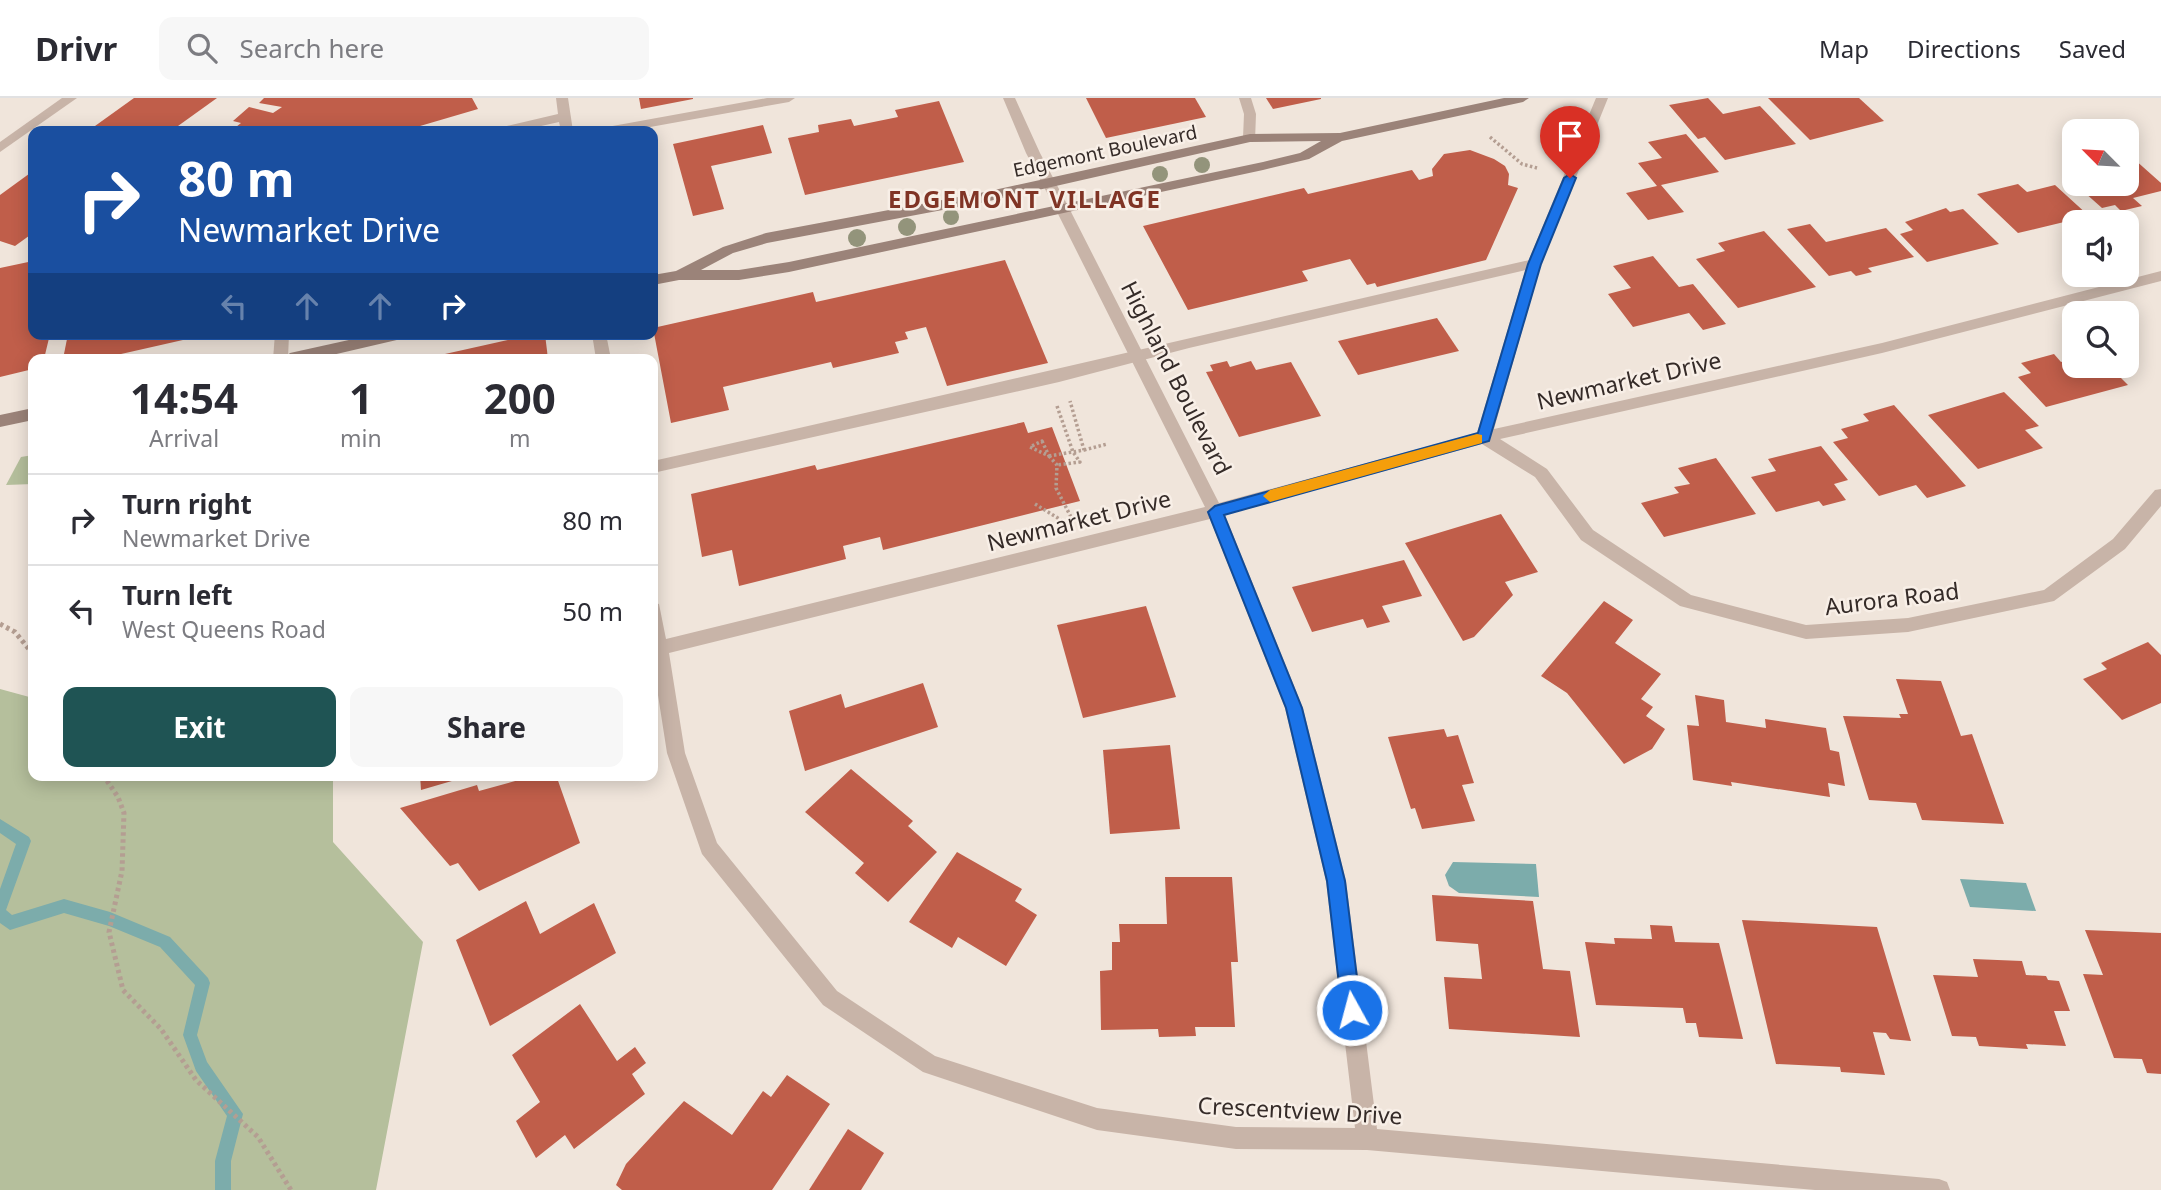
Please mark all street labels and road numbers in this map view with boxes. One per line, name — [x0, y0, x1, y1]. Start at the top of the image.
street label: Edgemont Boulevard — [1010, 119, 1200, 183]
street label: Highland Boulevard — [1114, 275, 1240, 480]
street label: Newmarket Drive — [1533, 343, 1724, 417]
street label: Newmarket Drive — [983, 482, 1174, 558]
street label: Aurora Road — [1823, 574, 1961, 622]
street label: Crescentview Drive — [1197, 1089, 1403, 1131]

